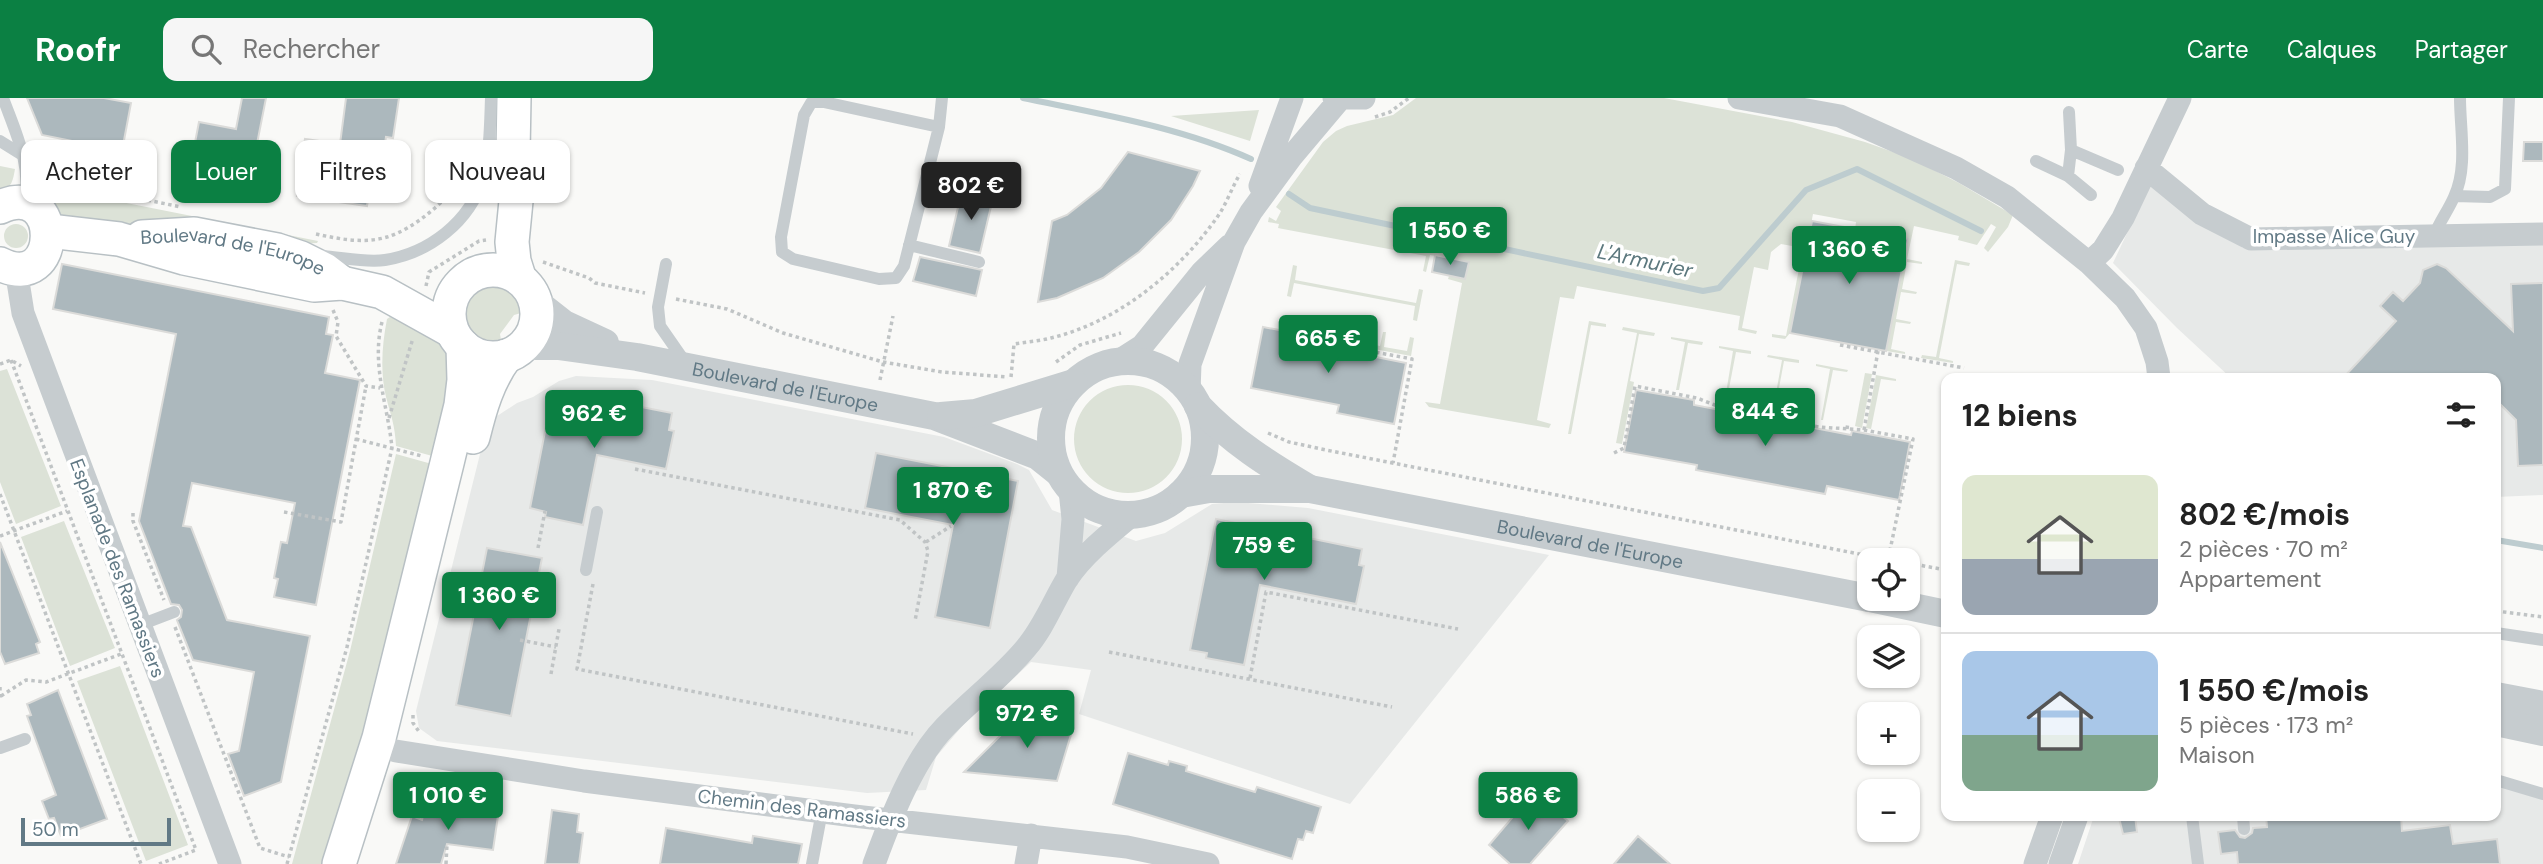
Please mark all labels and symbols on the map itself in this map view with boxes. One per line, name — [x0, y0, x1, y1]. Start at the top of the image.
pin: 802 € — [922, 162, 1020, 222]
pin: 1 550 € — [1385, 208, 1515, 267]
street label: Boulevard de l'Europe — [140, 222, 329, 281]
street label: Impasse Alice Guy — [2253, 224, 2416, 249]
pin: 1 360 € — [1784, 226, 1914, 286]
water label: L'Armurier — [1595, 237, 1696, 285]
pin: 665 € — [1279, 316, 1377, 375]
street label: Boulevard de l'Europe — [690, 356, 880, 418]
pin: 844 € — [1716, 388, 1814, 448]
pin: 962 € — [545, 390, 643, 450]
street label: Esplanade des Ramassiers — [64, 455, 171, 681]
pin: 1 870 € — [888, 468, 1018, 527]
street label: Boulevard de l'Europe — [1495, 514, 1685, 575]
pin: 759 € — [1215, 522, 1313, 582]
pin: 1 360 € — [434, 573, 564, 632]
pin: 972 € — [978, 690, 1076, 750]
pin: 1 010 € — [383, 772, 513, 832]
pin: 586 € — [1479, 772, 1577, 832]
street label: Chemin des Ramassiers — [696, 783, 908, 834]
scale bar — [21, 815, 172, 847]

